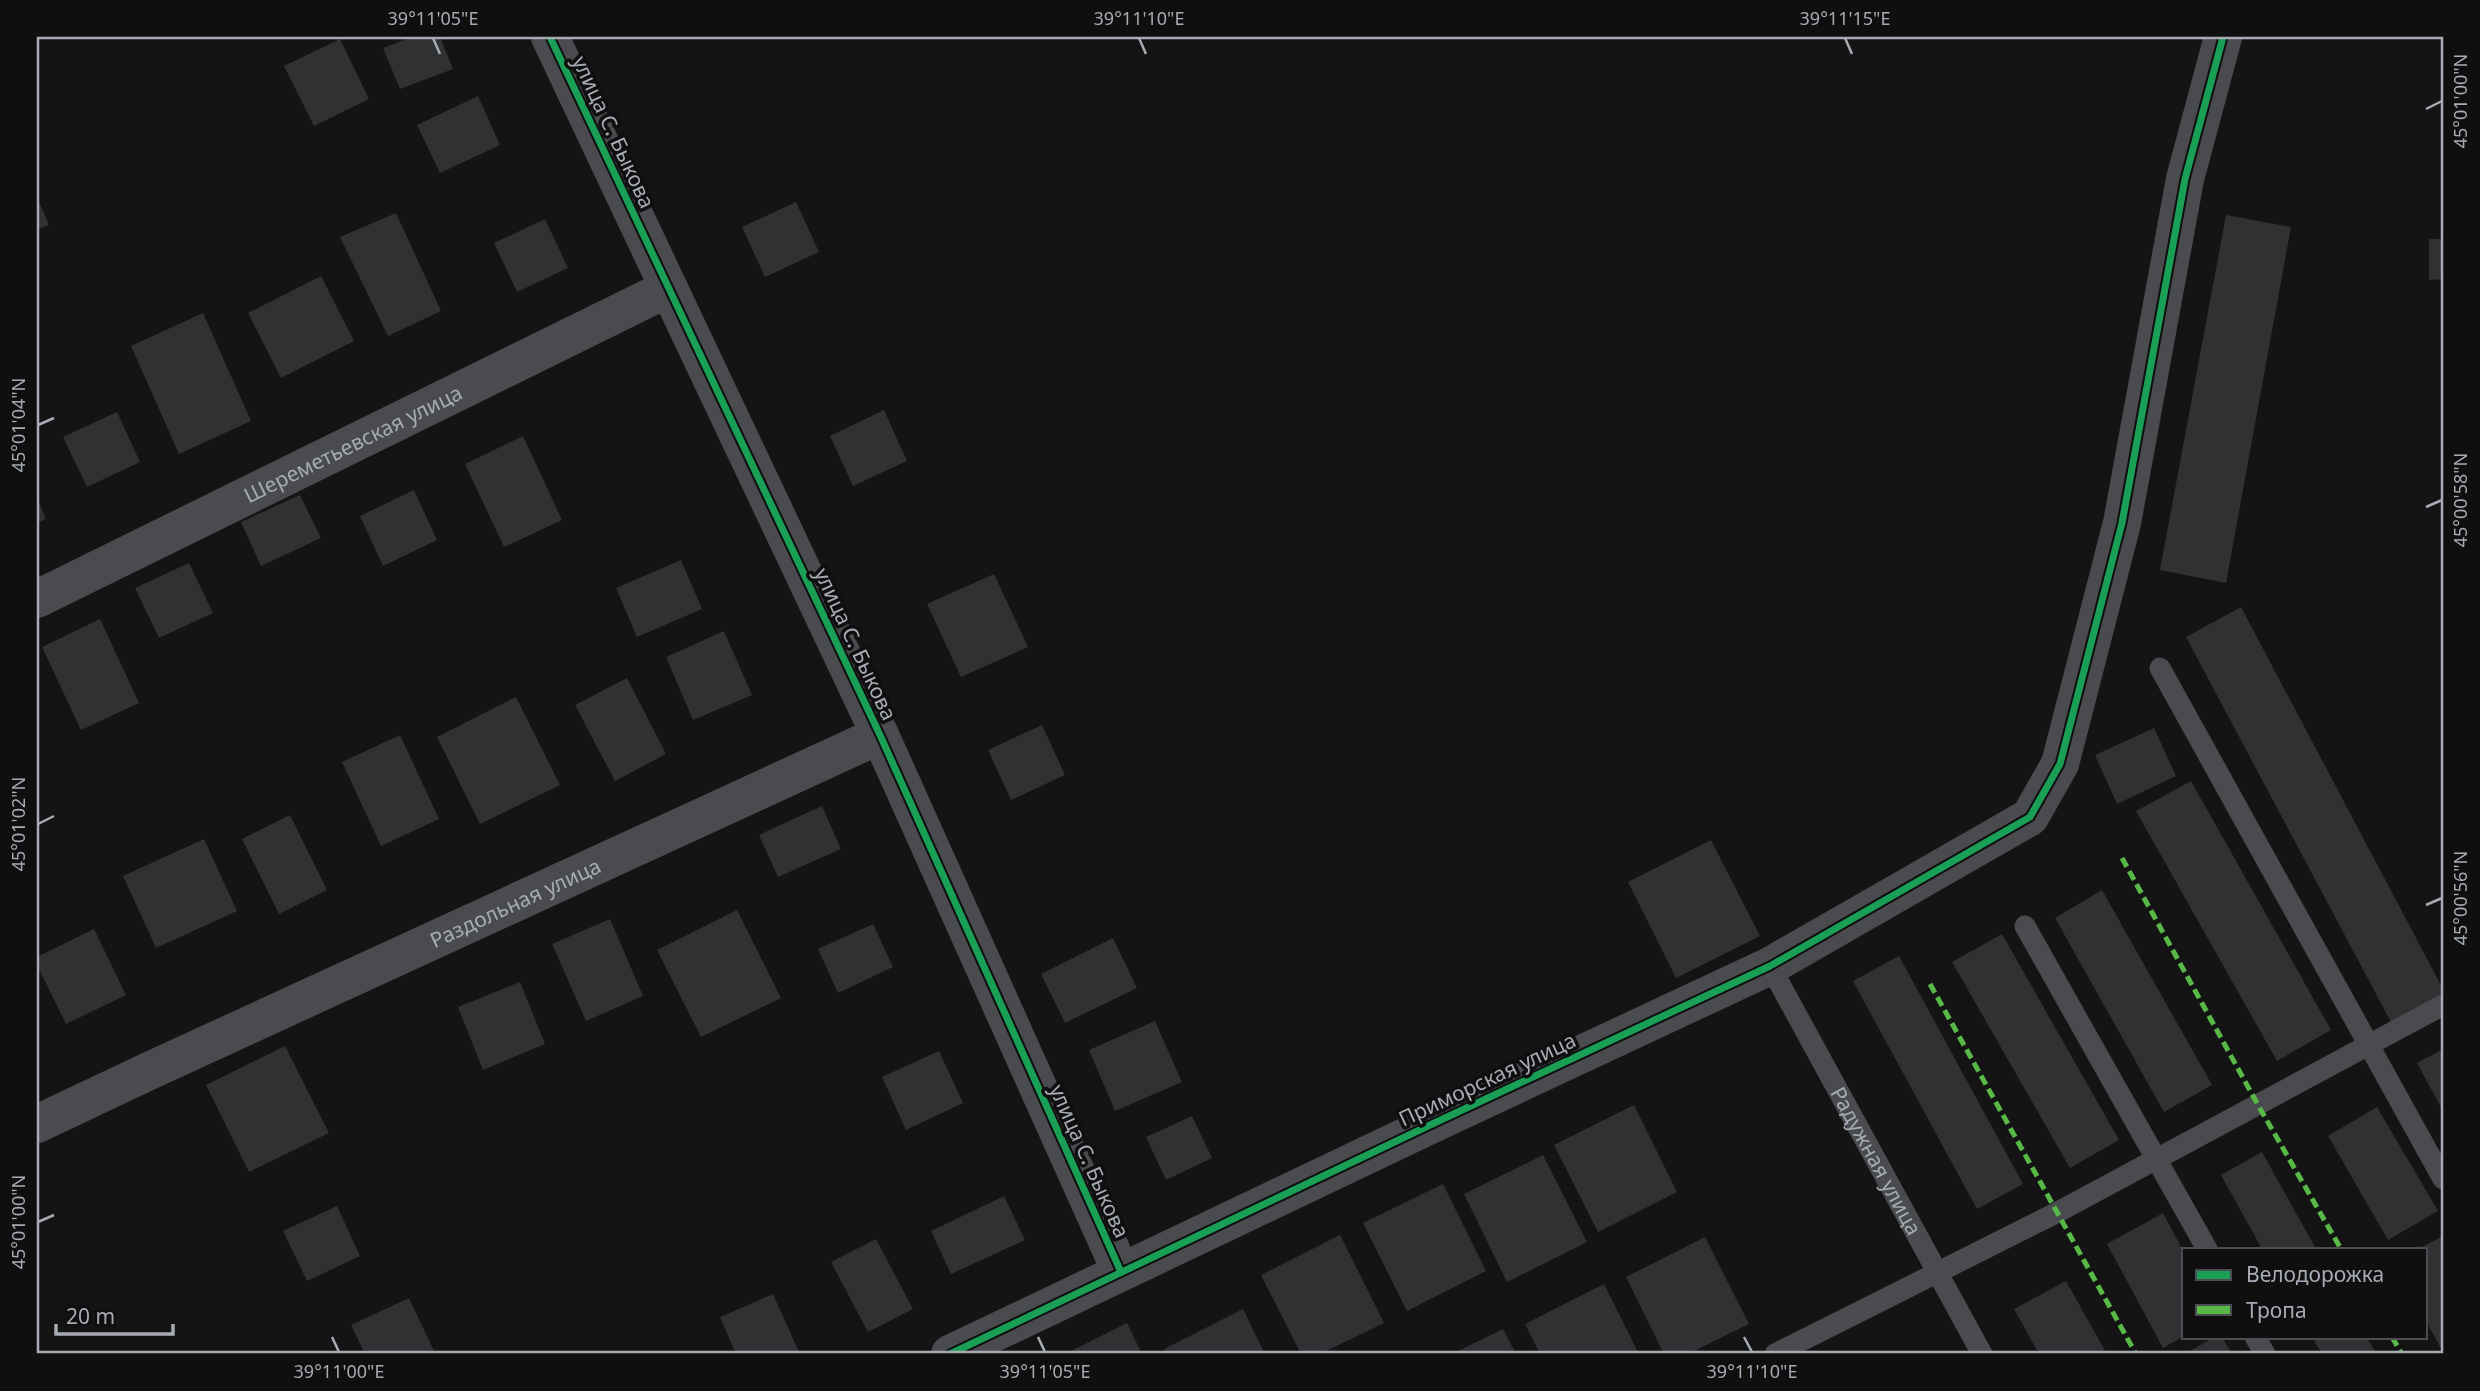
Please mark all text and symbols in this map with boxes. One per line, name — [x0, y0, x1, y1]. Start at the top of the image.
text: 39°11'05"E — [388, 6, 478, 30]
text: 39°11'10"E — [1094, 6, 1184, 30]
text: 39°11'15"E — [1800, 6, 1890, 30]
street label: улица С. Быкова — [566, 51, 662, 213]
text: 45°01'00"N — [2448, 54, 2472, 148]
text: 45°01'04"N — [6, 378, 30, 472]
street label: Шереметьевская улица — [239, 378, 467, 509]
text: 45°00'58"N — [2448, 453, 2472, 547]
street label: улица С. Быкова — [808, 563, 904, 725]
text: 45°01'02"N — [6, 777, 30, 871]
street label: Раздольная улица — [425, 851, 605, 954]
text: 45°00'56"N — [2448, 851, 2472, 945]
street label: Приморская улица — [1394, 1026, 1580, 1132]
street label: улица С. Быкова — [1044, 1080, 1136, 1242]
street label: Радужная улица — [1825, 1082, 1928, 1240]
text: 45°01'00"N — [6, 1175, 30, 1269]
legend — [2182, 1248, 2428, 1338]
text: Велодорожка — [2246, 1260, 2384, 1288]
scale bar — [56, 1293, 173, 1337]
text: Тропа — [2246, 1296, 2307, 1324]
text: 20 m — [66, 1302, 115, 1330]
text: 39°11'00"E — [294, 1359, 384, 1383]
text: 39°11'05"E — [1000, 1359, 1090, 1383]
text: 39°11'10"E — [1707, 1359, 1797, 1383]

